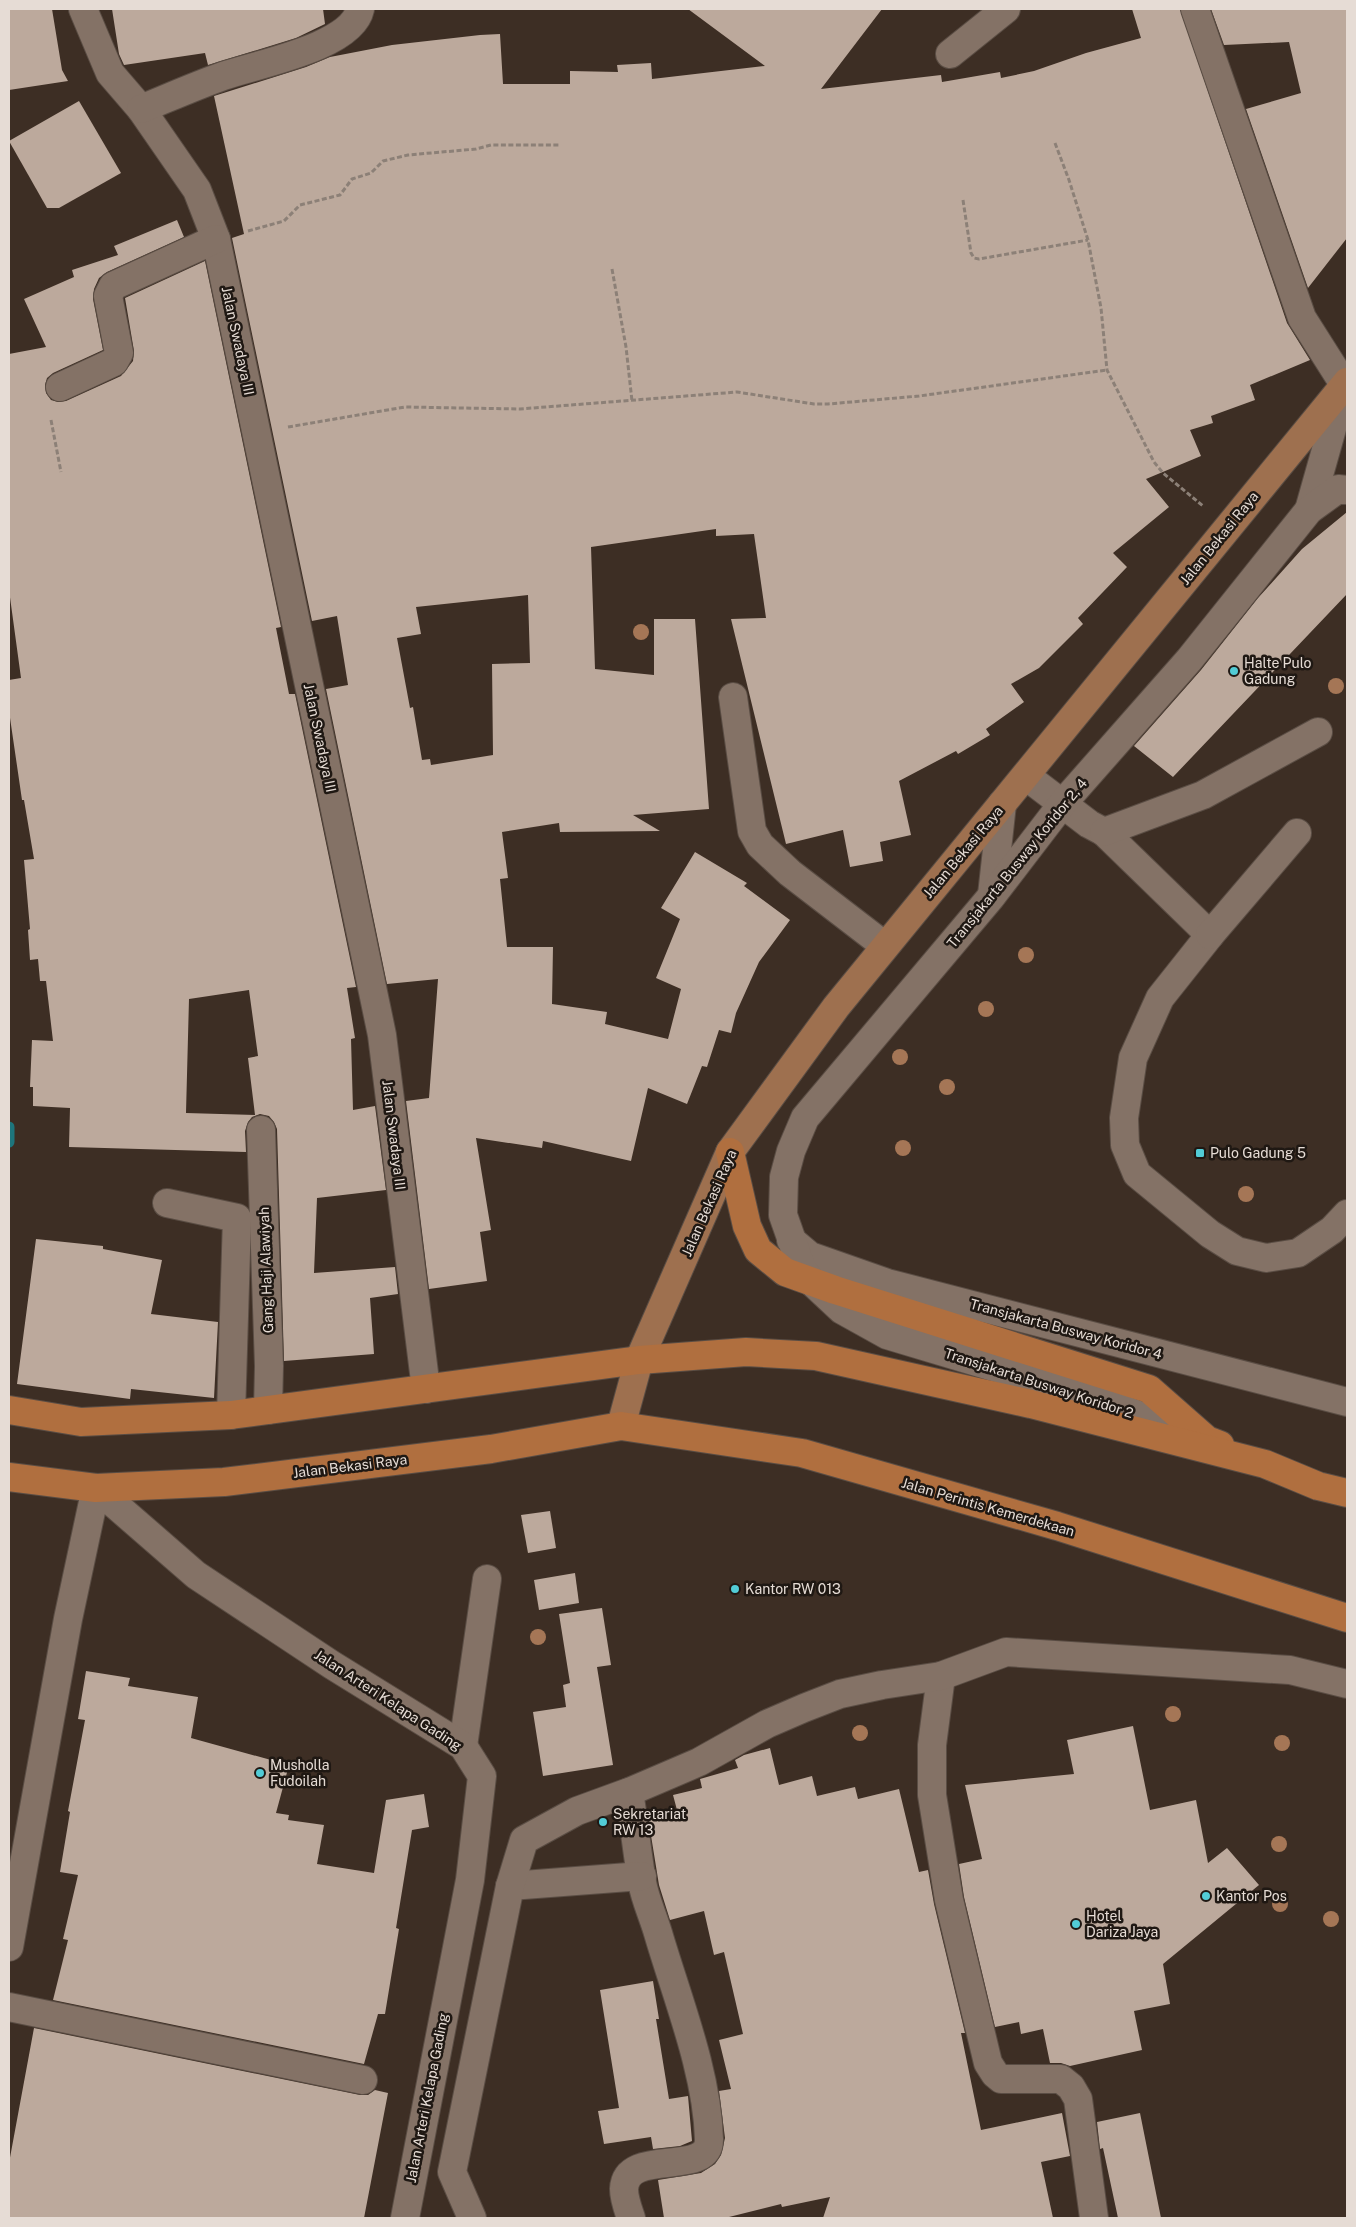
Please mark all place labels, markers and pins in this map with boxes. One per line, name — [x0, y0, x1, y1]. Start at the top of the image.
place label: Halte Pulo Gadung — [1244, 655, 1312, 687]
marker: Halte Pulo Gadung — [1228, 665, 1240, 677]
place label: Pulo Gadung 5 — [1210, 1145, 1306, 1161]
marker: Pulo Gadung 5 — [1194, 1147, 1206, 1159]
place label: Kantor RW 013 — [745, 1581, 841, 1597]
marker: Kantor RW 013 — [729, 1583, 741, 1595]
place label: Musholla Fudoilah — [270, 1757, 330, 1789]
marker: Musholla Fudoilah — [254, 1767, 266, 1779]
place label: Sekretariat RW 13 — [613, 1806, 686, 1838]
marker: Sekretariat RW 13 — [597, 1816, 609, 1828]
place label: Kantor Pos — [1216, 1888, 1287, 1904]
marker: Kantor Pos — [1200, 1890, 1212, 1902]
place label: Hotel Dariza Jaya — [1086, 1908, 1158, 1940]
marker: Hotel Dariza Jaya — [1070, 1918, 1082, 1930]

